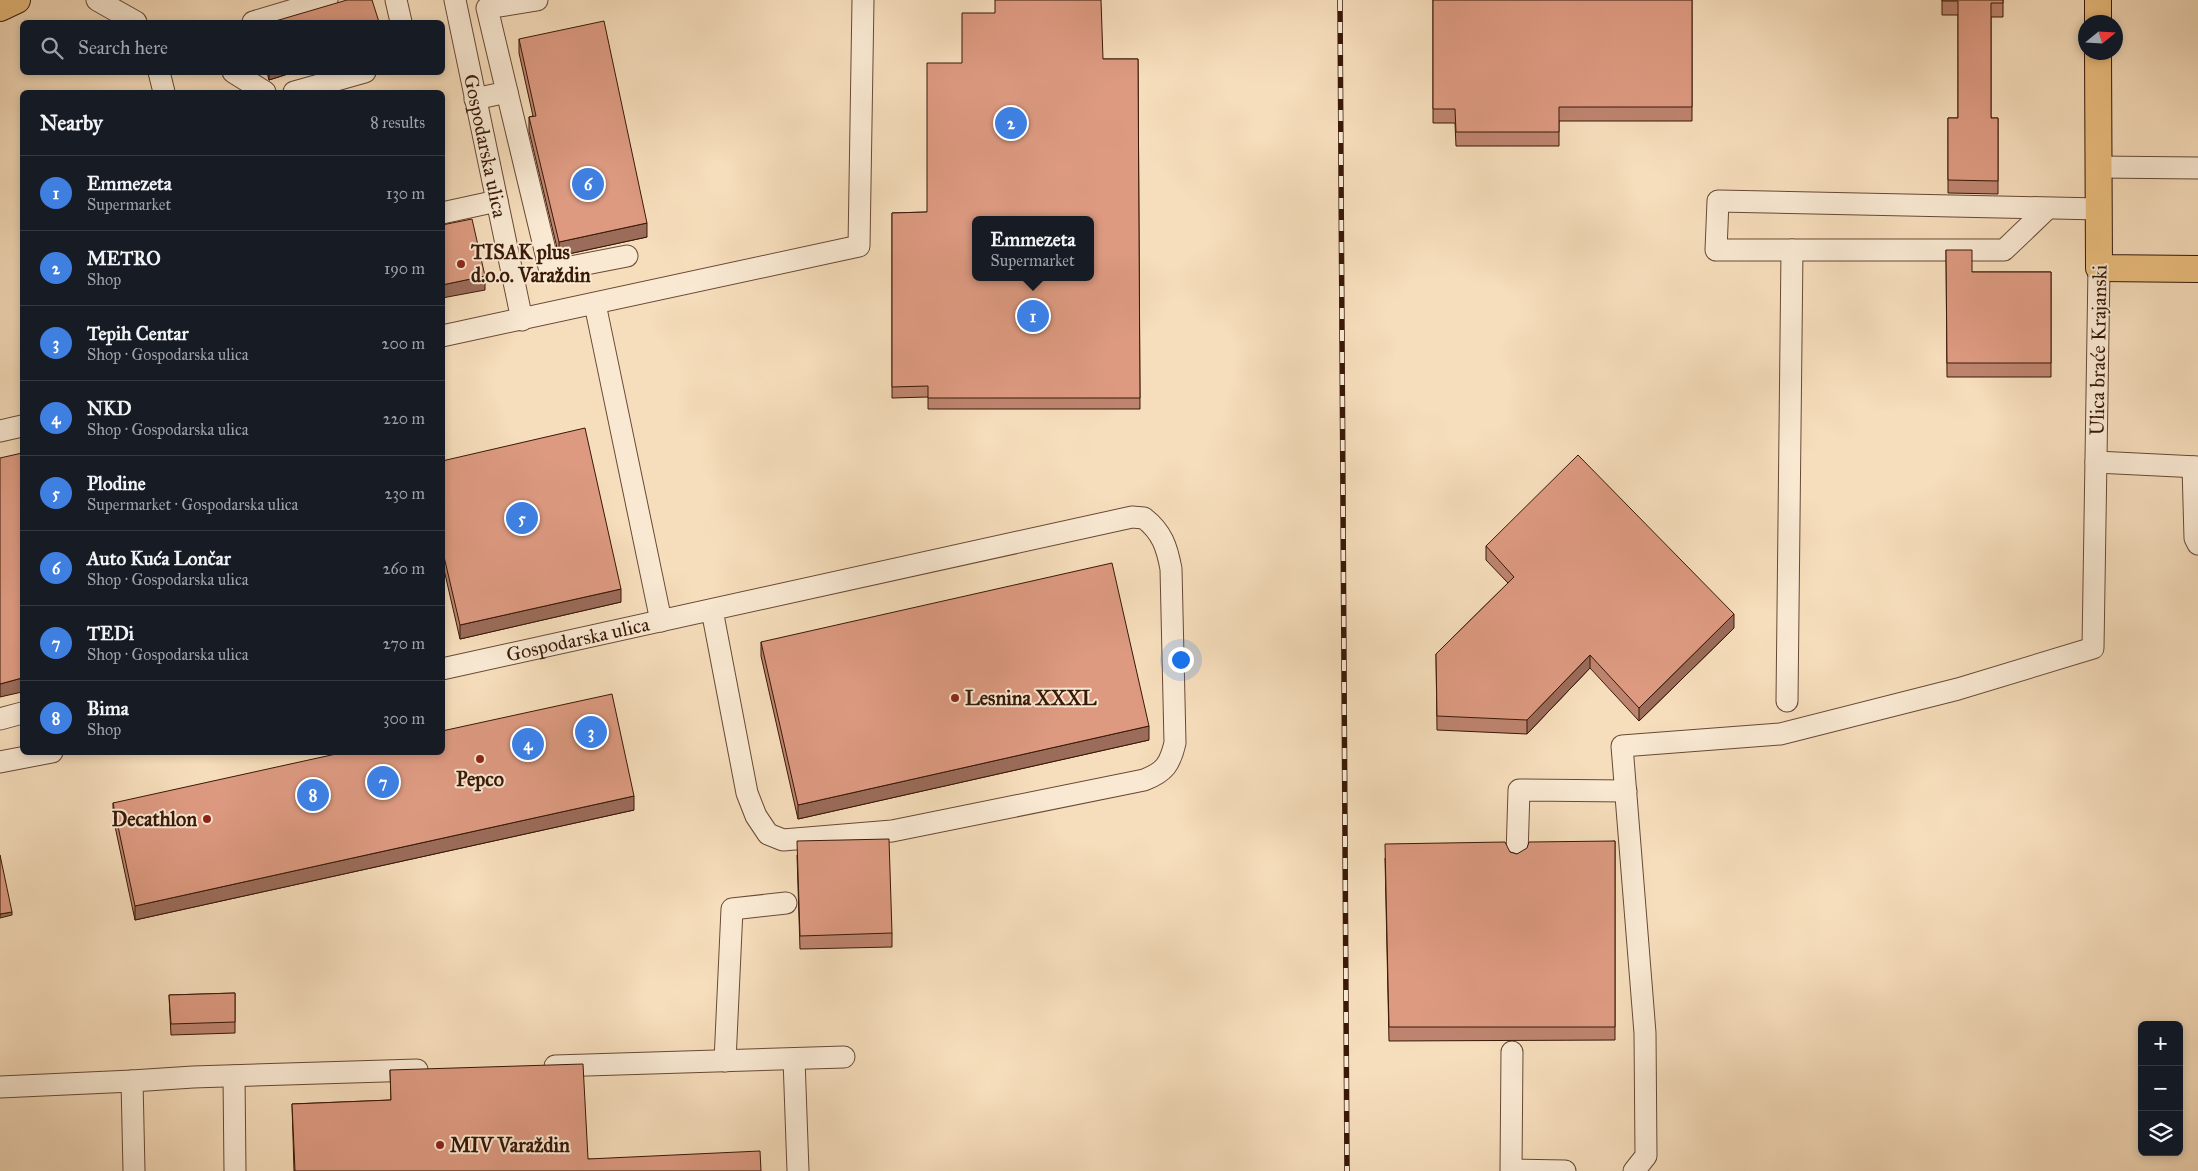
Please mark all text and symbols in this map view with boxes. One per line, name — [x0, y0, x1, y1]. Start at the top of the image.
north arrow — [2078, 15, 2123, 60]
search box — [20, 20, 445, 75]
icon: search — [38, 34, 66, 62]
text: Search here — [78, 36, 168, 59]
street label: Gospodarska ulica — [459, 72, 512, 220]
pin: 2 — [995, 104, 1027, 142]
text: Nearby — [40, 110, 103, 136]
text: 8 results — [370, 113, 425, 132]
pin: 6 — [572, 165, 604, 203]
text: Emmezeta — [87, 172, 172, 195]
text: 1 — [53, 184, 59, 203]
text: 130 m — [386, 184, 425, 203]
text: Supermarket — [87, 195, 171, 214]
popup — [972, 216, 1094, 281]
text: Emmezeta — [991, 228, 1075, 251]
place label: TISAK plus d.o.o. Varaždin — [470, 240, 591, 287]
text: METRO — [87, 247, 161, 270]
text: Supermarket — [991, 251, 1075, 270]
marker: TISAK plus d.o.o. Varaždin — [455, 258, 467, 270]
text: 2 — [52, 259, 60, 278]
text: 190 m — [384, 259, 425, 278]
street label: Ulica braće Krajanski — [2085, 264, 2111, 436]
text: Shop — [87, 270, 121, 289]
pin: 1 — [1017, 297, 1049, 335]
text: Tepih Centar — [87, 322, 189, 345]
text: 3 — [53, 334, 59, 353]
text: 200 m — [382, 334, 425, 353]
text: Shop · Gospodarska ulica — [87, 345, 248, 364]
text: NKD — [87, 397, 132, 420]
text: 4 — [52, 409, 60, 428]
text: 220 m — [383, 409, 425, 428]
text: Shop · Gospodarska ulica — [87, 420, 248, 439]
text: Plodine — [87, 472, 146, 495]
text: 5 — [52, 484, 60, 503]
text: 230 m — [385, 484, 425, 503]
text: Supermarket · Gospodarska ulica — [87, 495, 298, 514]
pin: 5 — [506, 499, 538, 537]
text: Auto Kuća Lončar — [87, 547, 231, 570]
text: 6 — [52, 559, 60, 578]
text: 260 m — [383, 559, 425, 578]
text: Shop · Gospodarska ulica — [87, 570, 248, 589]
street label: Gospodarska ulica — [504, 612, 652, 667]
text: TEDi — [87, 622, 134, 645]
text: 7 — [52, 634, 60, 653]
text: 270 m — [383, 634, 425, 653]
text: Shop · Gospodarska ulica — [87, 645, 248, 664]
your location — [1168, 647, 1194, 673]
place label: Lesnina XXXL — [965, 686, 1097, 710]
marker: Lesnina XXXL — [949, 692, 961, 704]
text: Bima — [87, 697, 129, 720]
text: 8 — [52, 709, 60, 728]
text: 300 m — [383, 709, 425, 728]
pin: 3 — [575, 713, 607, 751]
text: Shop — [87, 720, 121, 739]
pin: 4 — [512, 725, 544, 763]
marker: Pepco — [474, 753, 486, 765]
pin: 7 — [367, 763, 399, 801]
place label: Pepco — [456, 767, 504, 792]
pin: 8 — [297, 776, 329, 814]
place label: Decathlon — [111, 807, 197, 831]
marker: Decathlon — [201, 813, 213, 825]
map controls — [2138, 1021, 2183, 1156]
button: + — [2138, 1021, 2183, 1066]
button: − — [2138, 1066, 2183, 1111]
button: layers — [2138, 1111, 2183, 1156]
place label: MIV Varaždin — [450, 1133, 570, 1157]
marker: MIV Varaždin — [434, 1139, 446, 1151]

